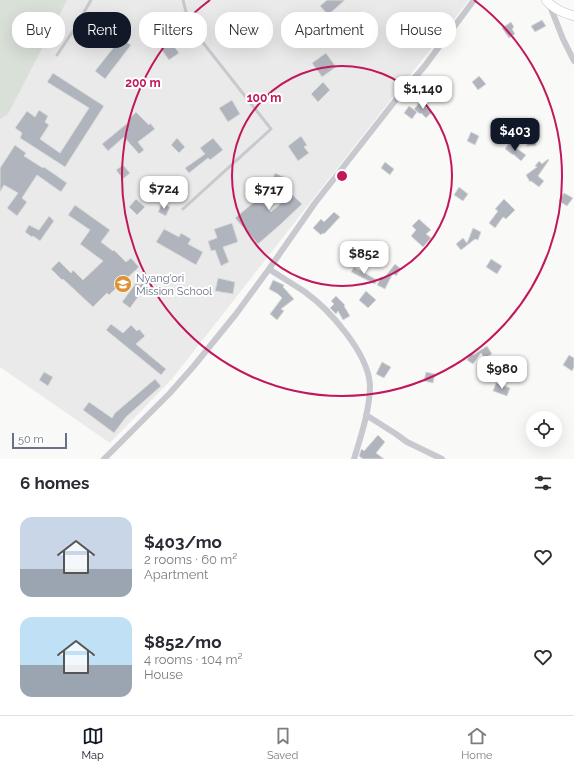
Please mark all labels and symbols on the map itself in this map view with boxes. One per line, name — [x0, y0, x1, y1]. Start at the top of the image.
text: 200 m — [125, 76, 161, 90]
pin: $1,140 — [390, 76, 456, 110]
text: 100 m — [247, 91, 281, 105]
pin: $403 — [491, 118, 539, 152]
centre of rings — [335, 169, 349, 183]
pin: $724 — [140, 176, 188, 210]
pin: $717 — [245, 177, 293, 211]
pin: $852 — [340, 241, 388, 275]
place label: Nyang'ori Mission School — [136, 272, 212, 298]
school or university icon: Nyang'ori Mission School — [113, 274, 133, 294]
pin: $980 — [478, 356, 526, 390]
scale bar — [12, 431, 67, 450]

